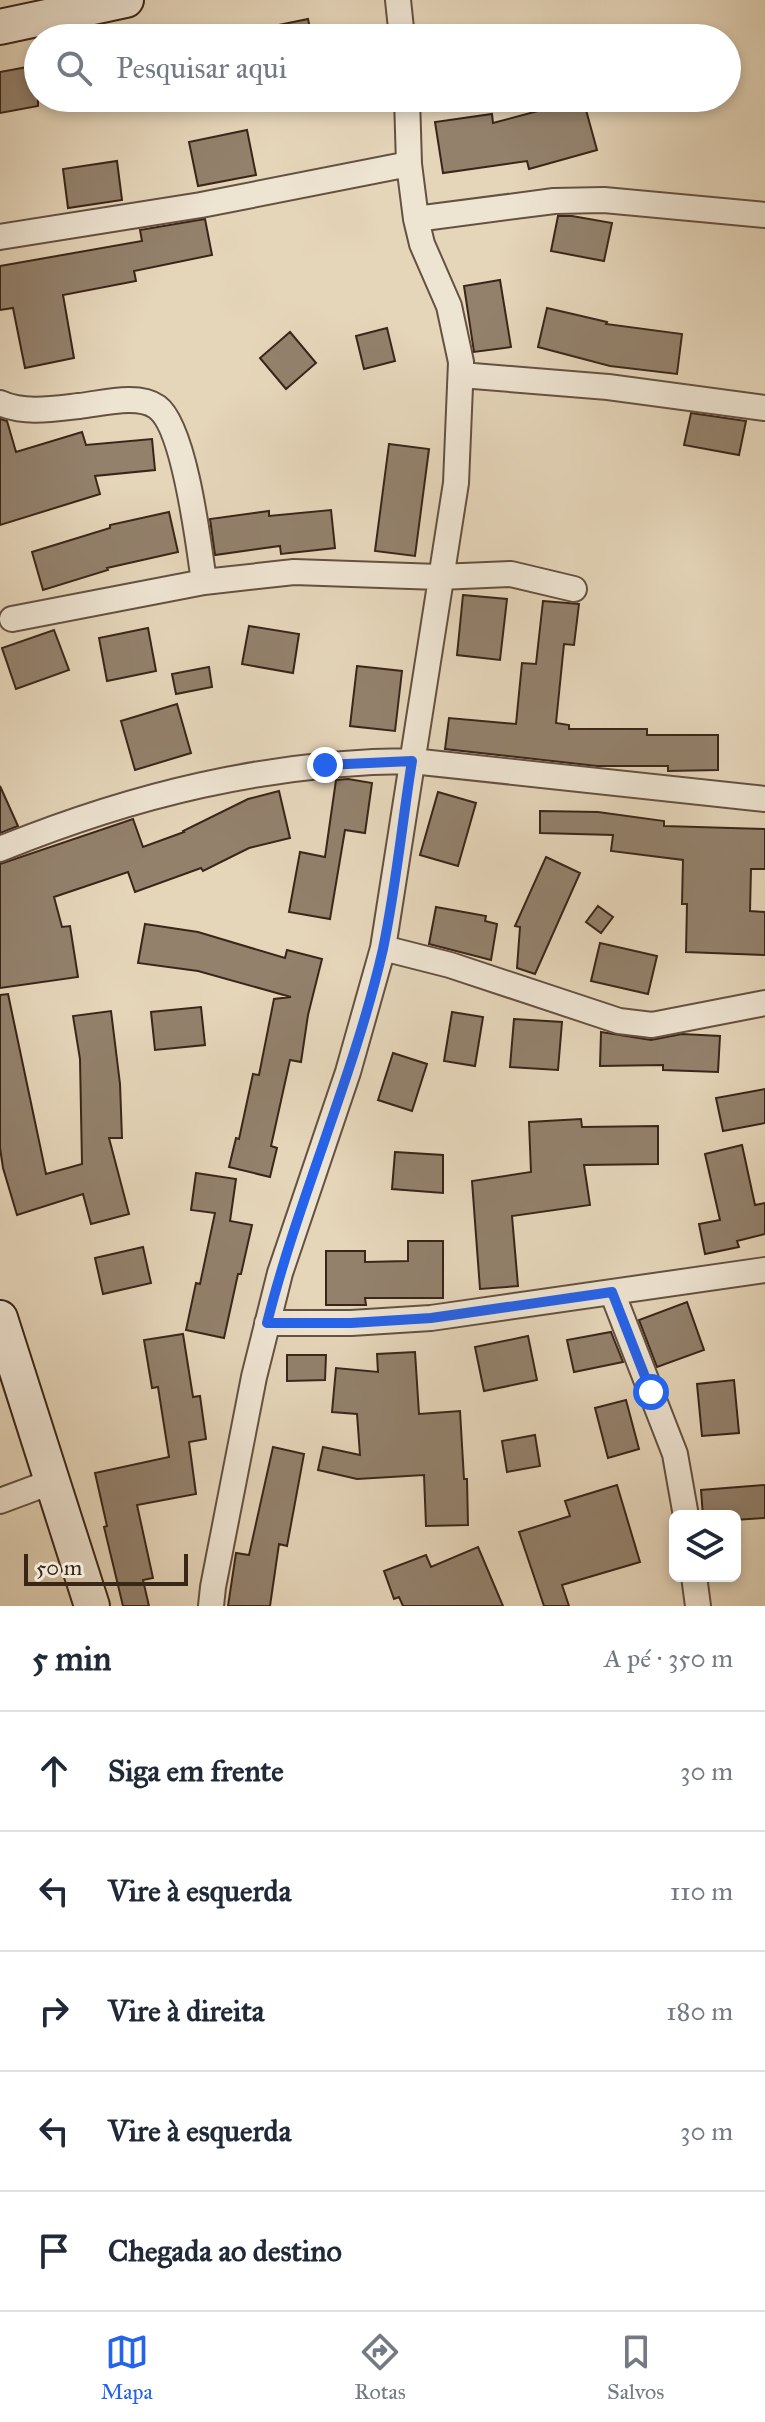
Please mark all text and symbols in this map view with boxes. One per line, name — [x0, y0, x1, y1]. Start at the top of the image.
search box — [24, 24, 741, 112]
icon: search — [52, 46, 96, 90]
text: Pesquisar aqui — [116, 50, 287, 86]
route end — [307, 747, 343, 783]
route start — [633, 1374, 669, 1410]
map controls — [669, 1510, 741, 1582]
button: layers — [669, 1510, 741, 1582]
scale bar — [24, 1550, 188, 1586]
text: 50 m — [36, 1554, 82, 1581]
text: 5 min — [32, 1638, 111, 1679]
text: A pé · 350 m — [604, 1642, 733, 1674]
icon: ahead — [32, 1749, 76, 1793]
text: Siga em frente — [108, 1753, 284, 1789]
text: 30 m — [680, 1755, 733, 1787]
icon: left — [32, 1869, 76, 1913]
text: Vire à esquerda — [108, 1873, 291, 1909]
text: 110 m — [670, 1875, 733, 1907]
icon: right — [32, 1989, 76, 2033]
text: Vire à direita — [108, 1993, 264, 2029]
text: 180 m — [666, 1995, 733, 2027]
icon: left — [32, 2109, 76, 2153]
text: Vire à esquerda — [108, 2113, 291, 2149]
text: 30 m — [680, 2115, 733, 2147]
icon: arrive — [32, 2229, 76, 2273]
text: Chegada ao destino — [108, 2233, 342, 2269]
tab: Mapa — [101, 2330, 153, 2405]
tab: Rotas — [354, 2330, 406, 2405]
tab: Salvos — [607, 2330, 664, 2405]

